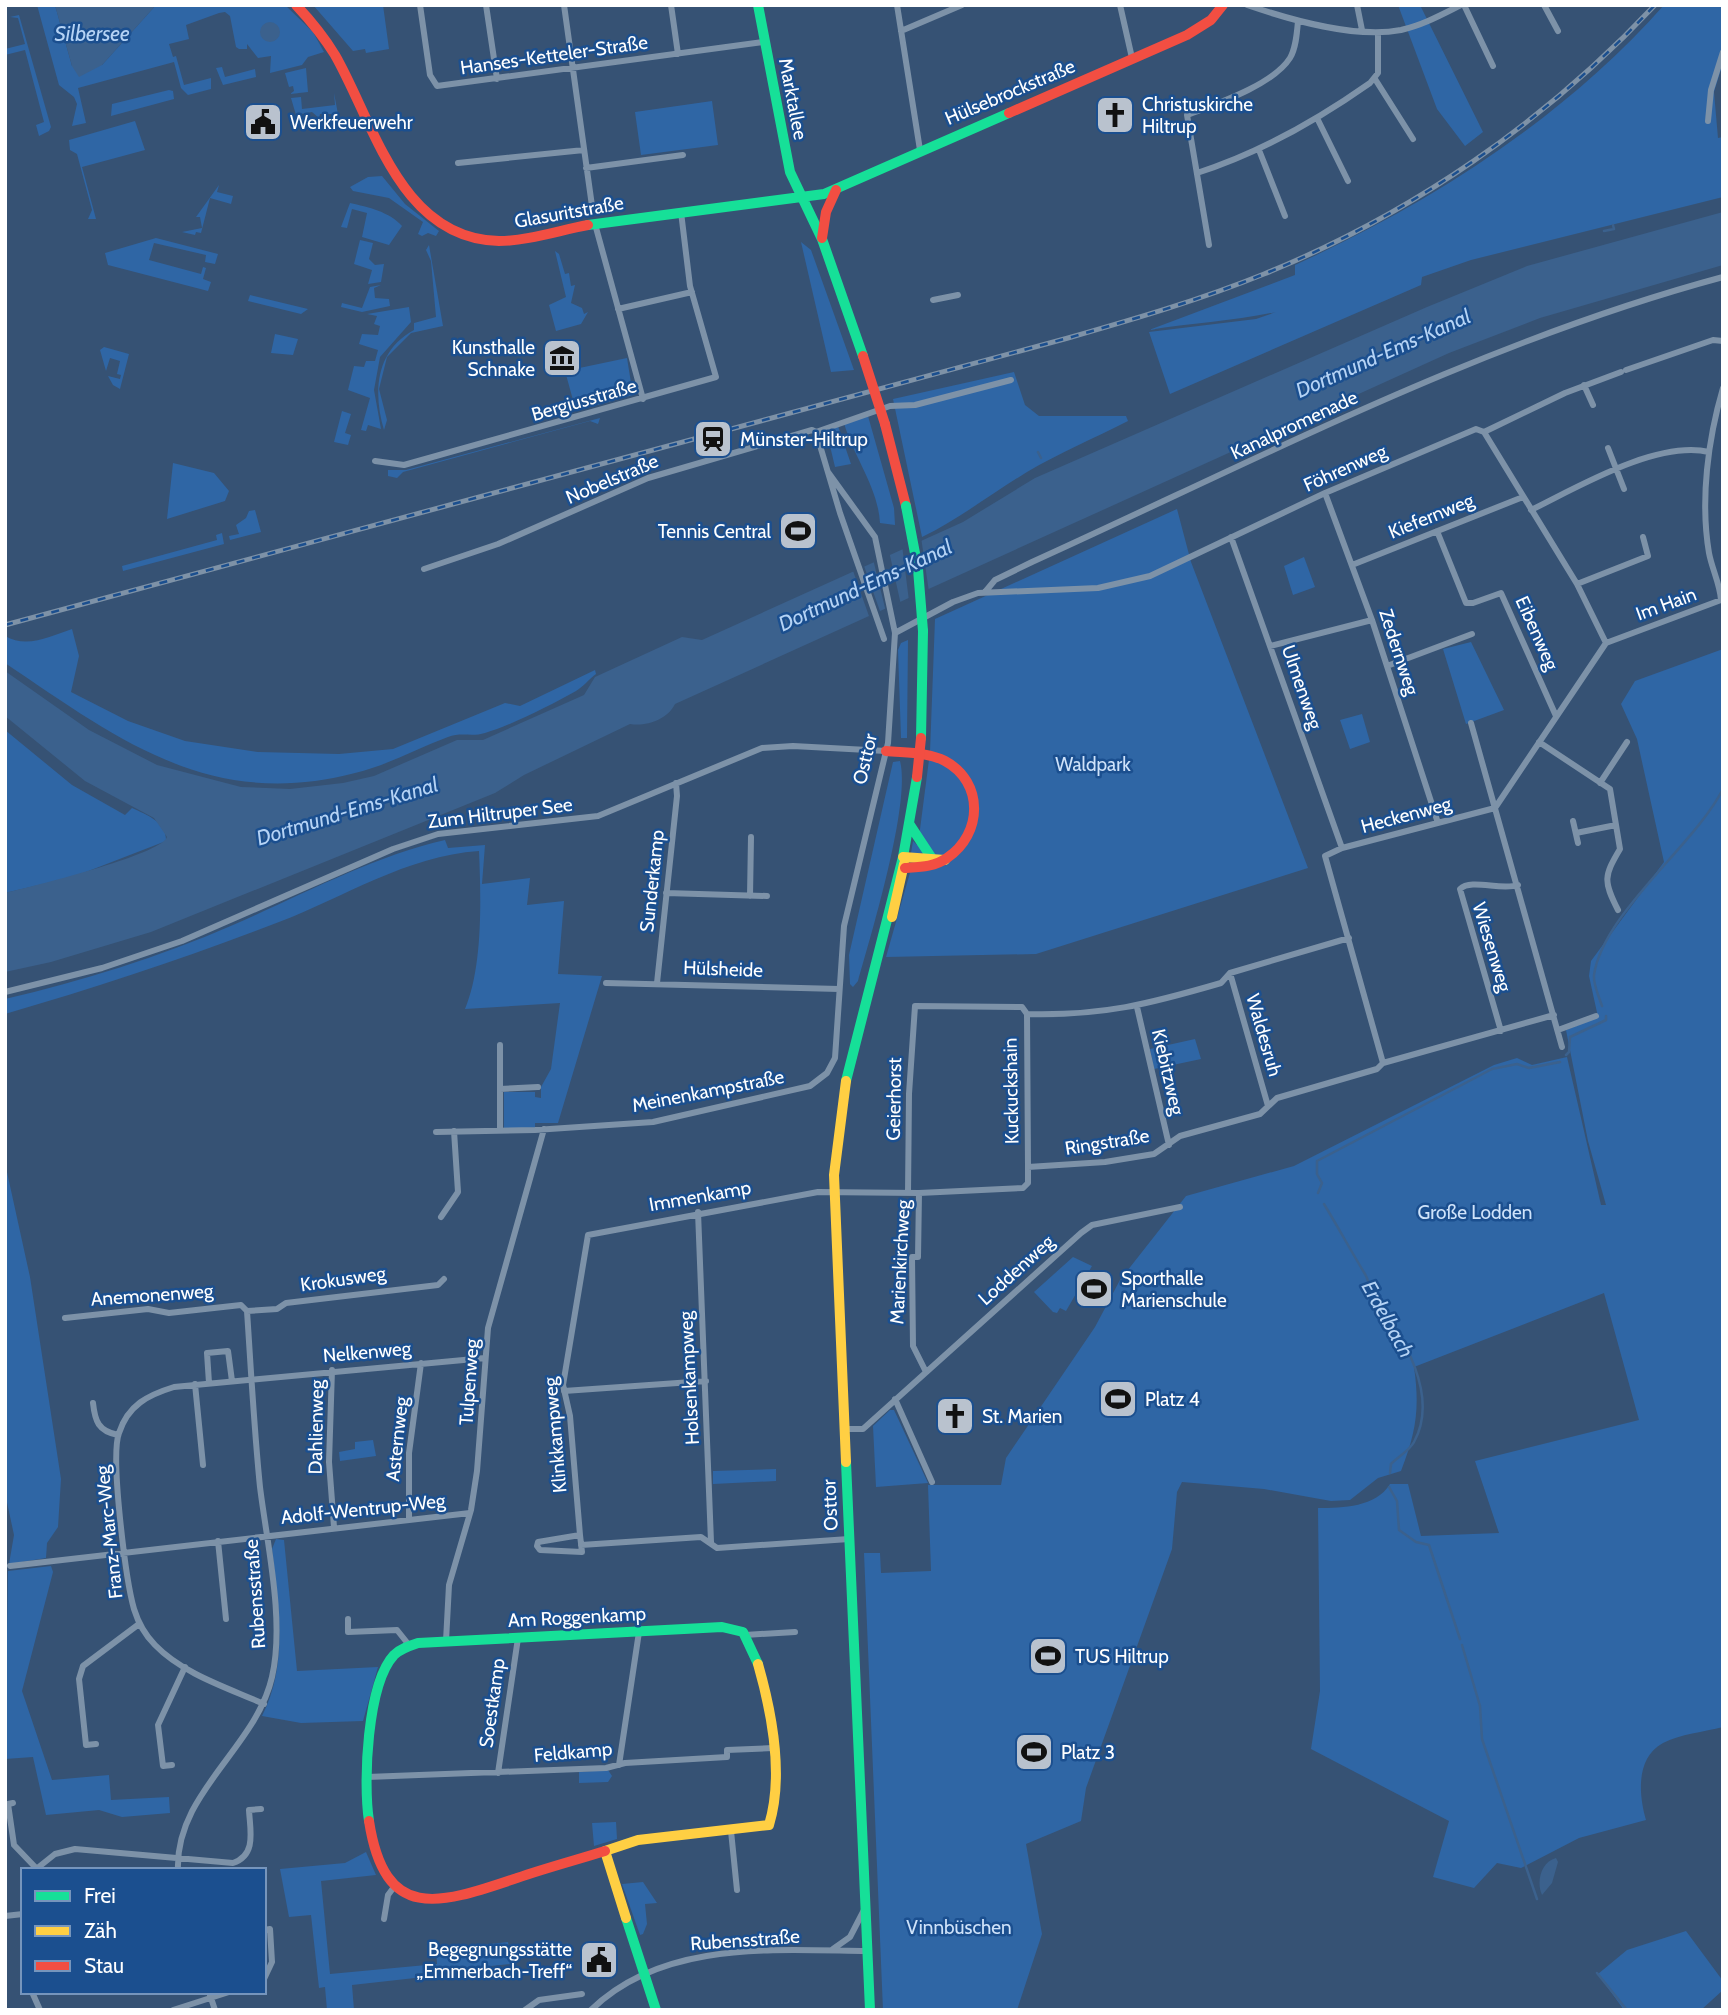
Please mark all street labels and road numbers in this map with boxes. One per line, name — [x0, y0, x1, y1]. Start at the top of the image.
street label: Hanses-Ketteler-Straße — [459, 30, 649, 80]
street label: Hülsebrockstraße — [942, 54, 1079, 130]
street label: Marktallee — [774, 56, 812, 142]
street label: Glasuritstraße — [513, 191, 626, 233]
street label: Bergiusstraße — [529, 374, 640, 426]
street label: Kanalpromenade — [1227, 385, 1361, 464]
street label: Föhrenweg — [1300, 439, 1391, 497]
street label: Nobelstraße — [562, 449, 662, 509]
street label: Kiefernweg — [1385, 488, 1478, 544]
street label: Im Hain — [1633, 582, 1699, 626]
street label: Eibenweg — [1511, 592, 1564, 674]
street label: Zedernweg — [1374, 606, 1424, 698]
street label: Ulmenweg — [1277, 642, 1327, 733]
street label: Osttor — [848, 731, 882, 787]
street label: Heckenweg — [1358, 792, 1454, 838]
street label: Zum Hiltruper See — [426, 793, 574, 833]
street label: Sunderkamp — [635, 829, 669, 933]
street label: Wiesenweg — [1467, 899, 1517, 995]
street label: Hülsheide — [683, 956, 764, 982]
street label: Waldesruh — [1241, 991, 1287, 1079]
street label: Kiebitzweg — [1147, 1027, 1189, 1118]
street label: Kuckuckshain — [999, 1038, 1023, 1144]
street label: Geierhorst — [882, 1057, 906, 1141]
street label: Meinenkampstraße — [630, 1065, 786, 1117]
street label: Ringstraße — [1063, 1124, 1151, 1160]
street label: Immenkamp — [647, 1176, 753, 1216]
street label: Marienkirchweg — [885, 1199, 915, 1325]
street label: Loddenweg — [973, 1230, 1059, 1310]
street label: Krokusweg — [299, 1262, 388, 1296]
street label: Anemonenweg — [90, 1279, 215, 1311]
street label: Holsenkampweg — [674, 1310, 704, 1445]
street label: Nelkenweg — [322, 1337, 413, 1367]
street label: Tulpenweg — [455, 1337, 484, 1426]
street label: Klinkkampweg — [538, 1376, 572, 1494]
street label: Dahlienweg — [304, 1379, 328, 1475]
street label: Asternweg — [381, 1395, 413, 1482]
street label: Franz-Marc-Weg — [91, 1464, 127, 1600]
street label: Osttor — [817, 1479, 843, 1531]
street label: Adolf-Wentrup-Weg — [280, 1489, 447, 1529]
street label: Rubensstraße — [240, 1538, 270, 1650]
street label: Am Roggenkamp — [507, 1602, 647, 1632]
street label: Soestkamp — [474, 1657, 510, 1749]
street label: Feldkamp — [533, 1737, 613, 1767]
street label: Rubensstraße — [689, 1925, 801, 1955]

